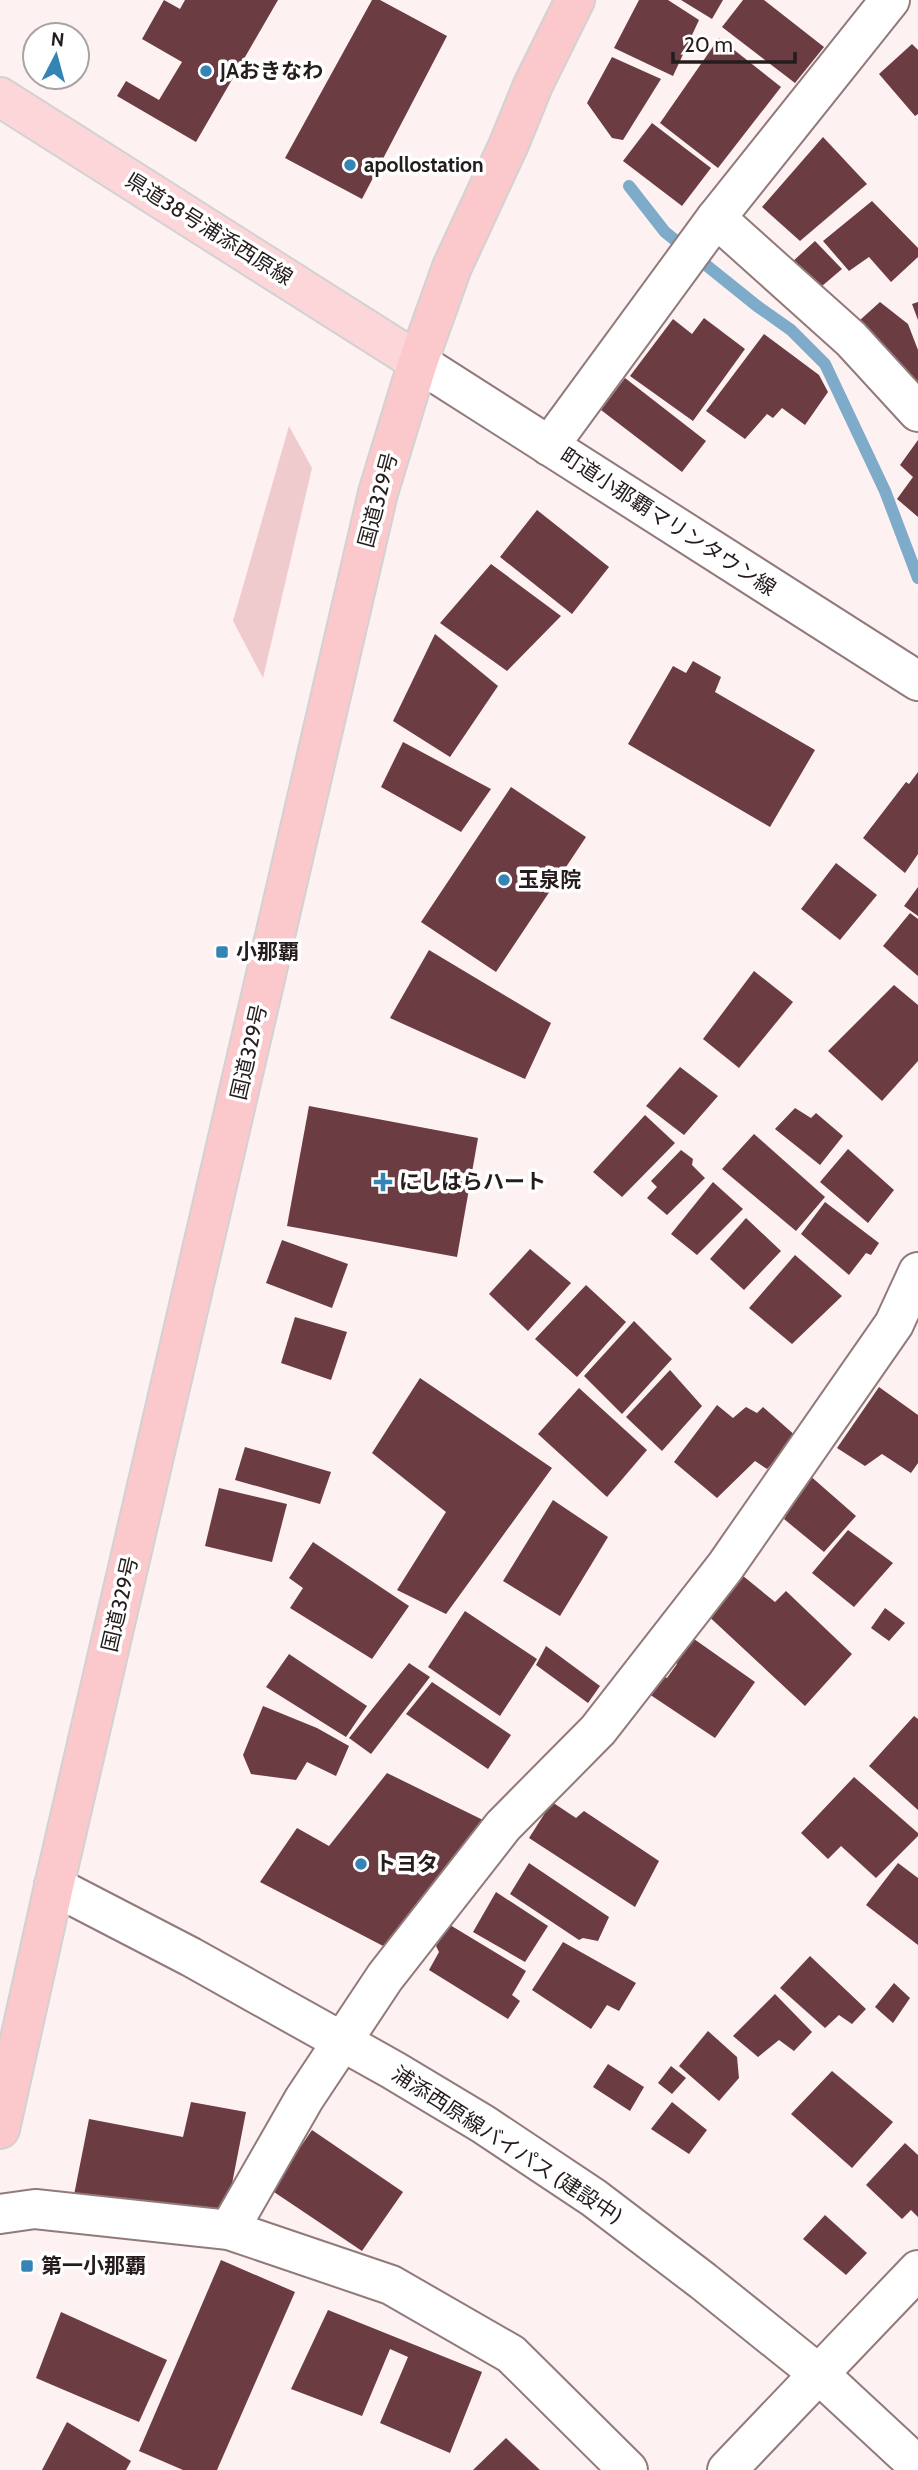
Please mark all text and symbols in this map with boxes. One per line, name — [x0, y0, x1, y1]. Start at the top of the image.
north arrow — [21, 21, 91, 91]
scale bar — [673, 21, 796, 65]
text: N — [50, 27, 66, 52]
text: 20 m — [684, 32, 733, 57]
place label: JAおきなわ — [219, 58, 323, 83]
marker: JAおきなわ — [198, 63, 214, 79]
place label: apollostation — [364, 152, 484, 177]
marker: apollostation — [342, 157, 358, 173]
street label: 県道38号浦添西原線 — [121, 167, 297, 290]
street label: 町道小那覇マリンタウン線 — [556, 442, 781, 601]
street label: 国道329号 — [353, 450, 402, 550]
place label: 玉泉院 — [518, 867, 581, 892]
marker: 玉泉院 — [496, 872, 512, 888]
place label: 小那覇 — [236, 939, 299, 964]
marker: 小那覇 — [214, 944, 230, 960]
street label: 国道329号 — [225, 1002, 272, 1102]
place label: にしはらハート — [399, 1169, 546, 1194]
marker: にしはらハート — [373, 1172, 393, 1192]
street label: 国道329号 — [96, 1554, 143, 1654]
place label: トヨタ — [375, 1851, 438, 1876]
marker: トヨタ — [353, 1856, 369, 1872]
street label: 浦添西原線バイパス (建設中) — [387, 2061, 627, 2228]
place label: 第一小那覇 — [41, 2253, 146, 2278]
marker: 第一小那覇 — [19, 2258, 35, 2274]

